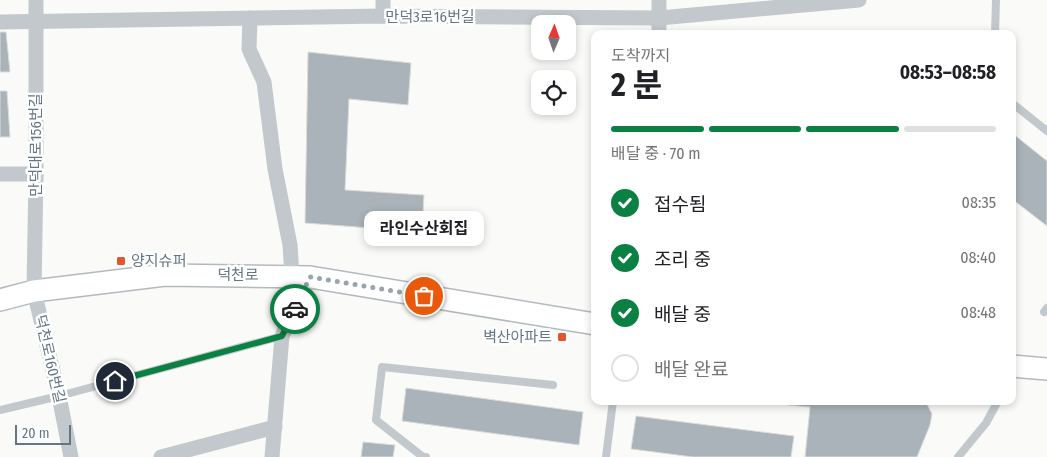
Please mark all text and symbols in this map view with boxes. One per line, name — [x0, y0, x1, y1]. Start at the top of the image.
street label: 만덕3로16번길 — [385, 8, 475, 26]
north arrow — [531, 15, 576, 60]
map controls — [531, 15, 576, 115]
text: 도착까지 — [611, 46, 670, 65]
text: 08:53–08:58 — [900, 61, 996, 84]
text: 2 분 — [611, 66, 662, 104]
button: locate — [531, 70, 576, 115]
street label: 만덕대로156번길 — [27, 94, 45, 196]
text: 배달 중 · 70 m — [611, 144, 701, 163]
icon: check — [611, 189, 639, 217]
text: 접수됨 — [654, 193, 706, 216]
text: 08:35 — [962, 193, 996, 212]
callout: 라인수산회집 — [364, 211, 484, 246]
text: 라인수산회집 — [380, 219, 468, 238]
icon: check — [611, 244, 639, 272]
text: 조리 중 — [654, 248, 711, 271]
text: 08:40 — [960, 248, 996, 267]
place label: 양지슈퍼 — [131, 252, 186, 270]
marker: 양지슈퍼 — [115, 255, 127, 267]
street label: 덕천로 — [217, 266, 259, 284]
pin — [403, 275, 445, 317]
icon: bag — [410, 282, 438, 310]
courier — [270, 284, 320, 334]
icon: car — [281, 295, 309, 323]
icon: check — [611, 299, 639, 327]
text: 배달 중 — [654, 303, 711, 326]
text: 08:48 — [961, 303, 996, 322]
street label: 덕천로160번길 — [31, 313, 69, 405]
place label: 벽산아파트 — [483, 328, 552, 346]
marker: 벽산아파트 — [556, 331, 568, 343]
text: 배달 완료 — [654, 358, 728, 381]
pin — [94, 360, 136, 402]
icon: home — [101, 367, 129, 395]
scale bar — [15, 422, 71, 445]
text: 20 m — [22, 425, 50, 442]

